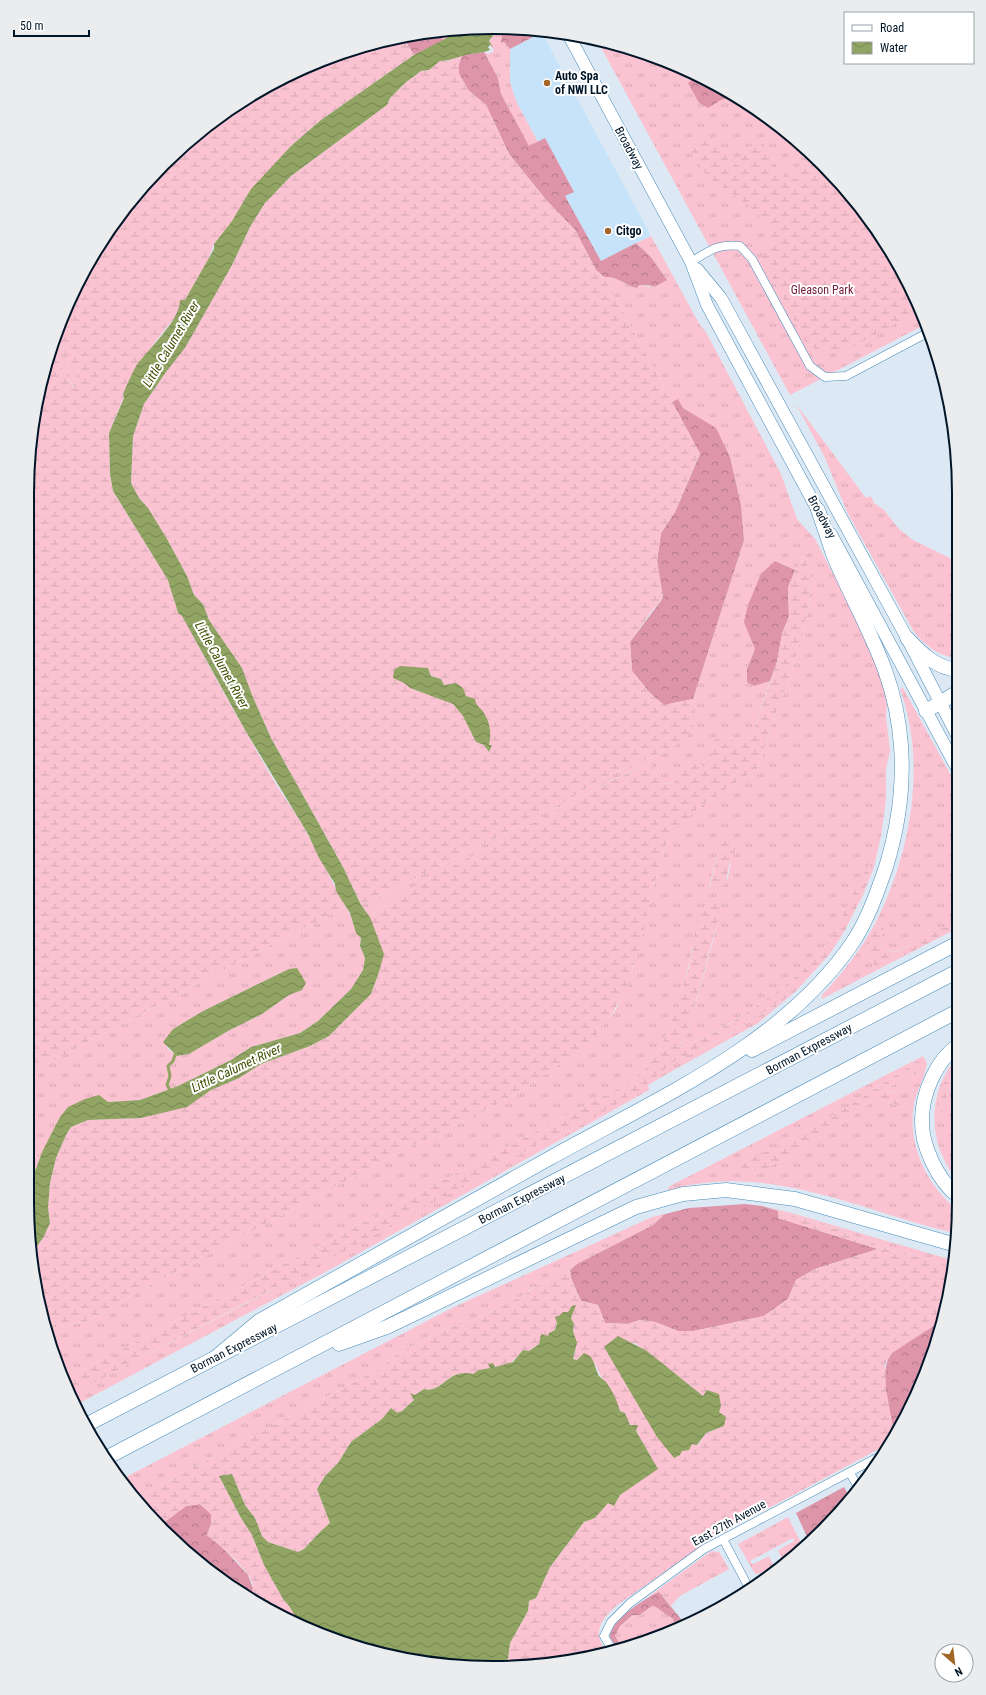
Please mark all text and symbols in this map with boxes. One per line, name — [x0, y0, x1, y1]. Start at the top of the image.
scale bar — [14, 12, 89, 38]
legend — [844, 12, 974, 64]
text: 50 m — [20, 19, 44, 33]
text: Road — [880, 21, 904, 35]
text: Water — [880, 41, 908, 55]
place label: Auto Spa of NWI LLC — [555, 69, 608, 97]
marker: Auto Spa of NWI LLC — [542, 78, 552, 88]
street label: Broadway — [612, 124, 646, 172]
place label: Citgo — [616, 224, 642, 238]
marker: Citgo — [603, 226, 613, 236]
park label: Gleason Park — [791, 283, 854, 297]
water label: Little Calumet River — [140, 298, 203, 389]
street label: Broadway — [805, 493, 839, 541]
water label: Little Calumet River — [192, 619, 253, 712]
street label: Borman Expressway — [764, 1020, 854, 1078]
water label: Little Calumet River — [189, 1040, 284, 1095]
street label: Borman Expressway — [476, 1171, 568, 1227]
street label: Borman Expressway — [188, 1320, 280, 1376]
street label: East 27th Avenue — [690, 1497, 769, 1549]
north arrow — [934, 1643, 974, 1683]
text: N — [952, 1664, 964, 1679]

